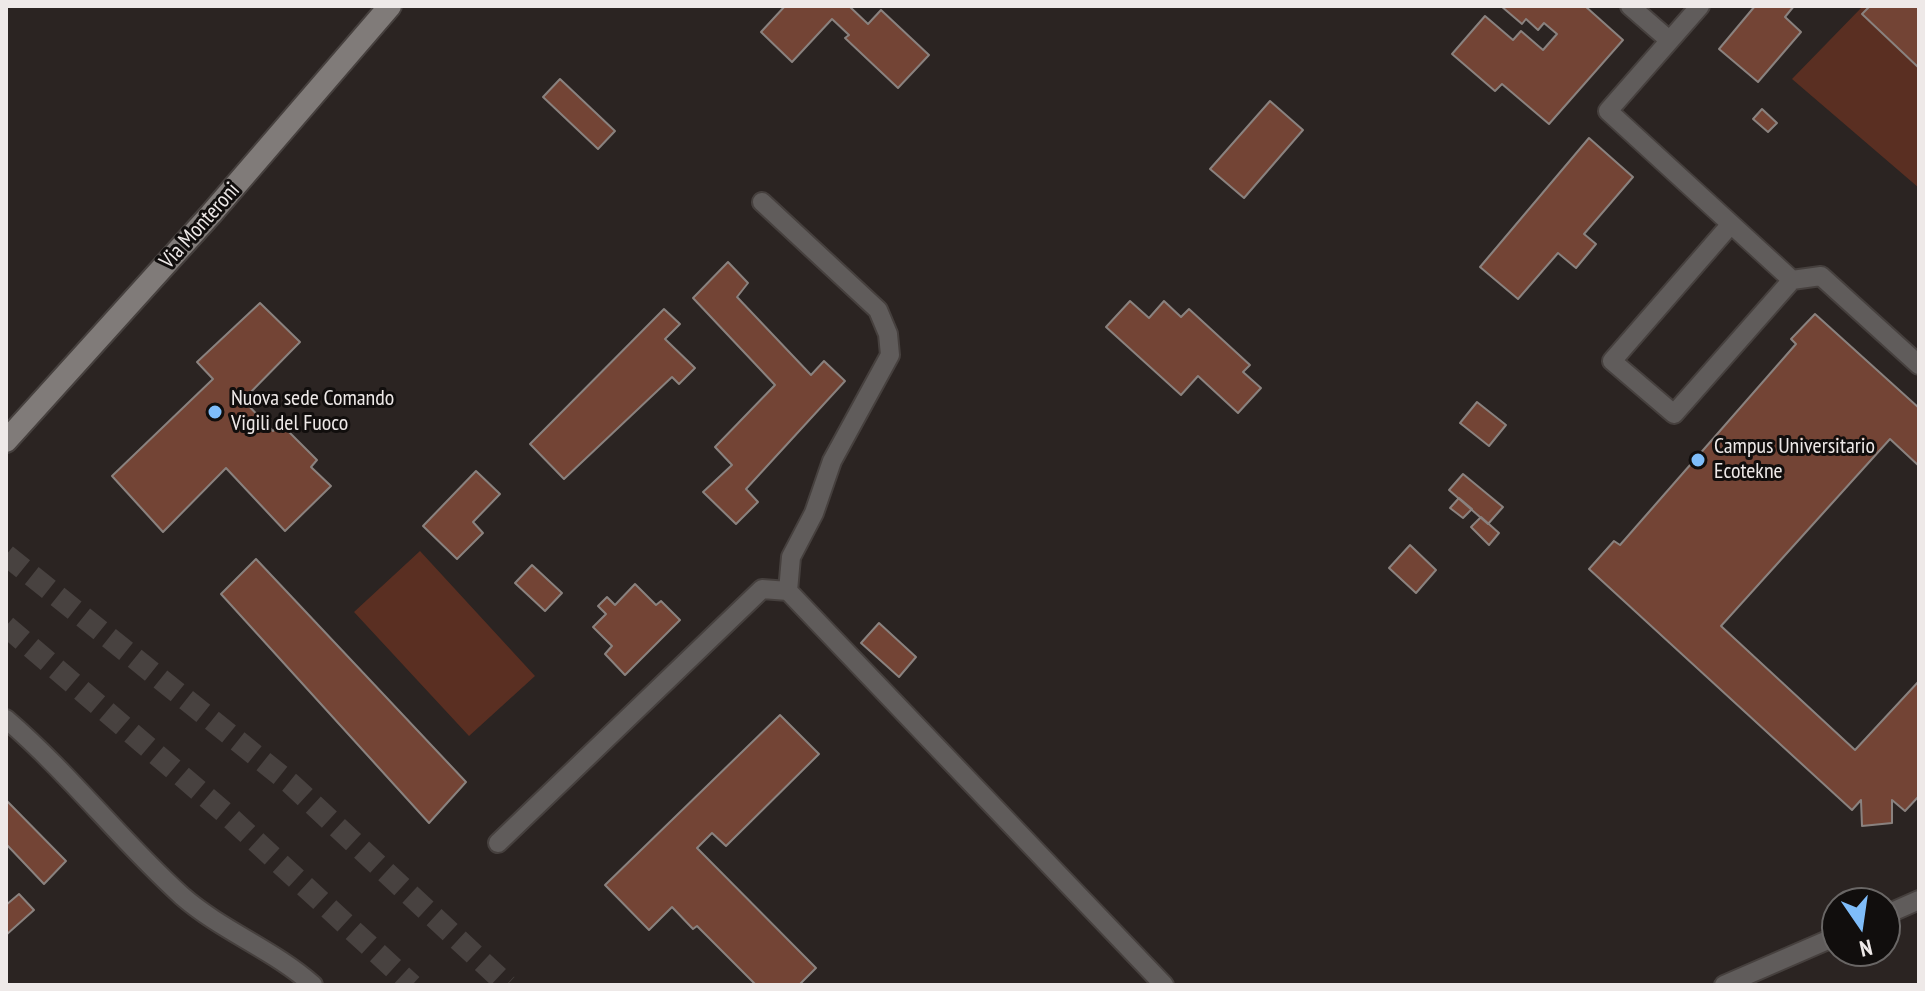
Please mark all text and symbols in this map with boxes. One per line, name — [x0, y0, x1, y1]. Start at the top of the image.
street label: Via Monteroni — [155, 178, 245, 274]
place label: Nuova sede Comando Vigili del Fuoco — [231, 386, 394, 438]
marker: Nuova sede Comando Vigili del Fuoco — [206, 403, 224, 421]
place label: Campus Universitario Ecotekne — [1714, 434, 1875, 486]
marker: Campus Universitario Ecotekne — [1689, 451, 1707, 469]
north arrow — [1821, 887, 1901, 967]
text: N — [1857, 933, 1875, 963]

